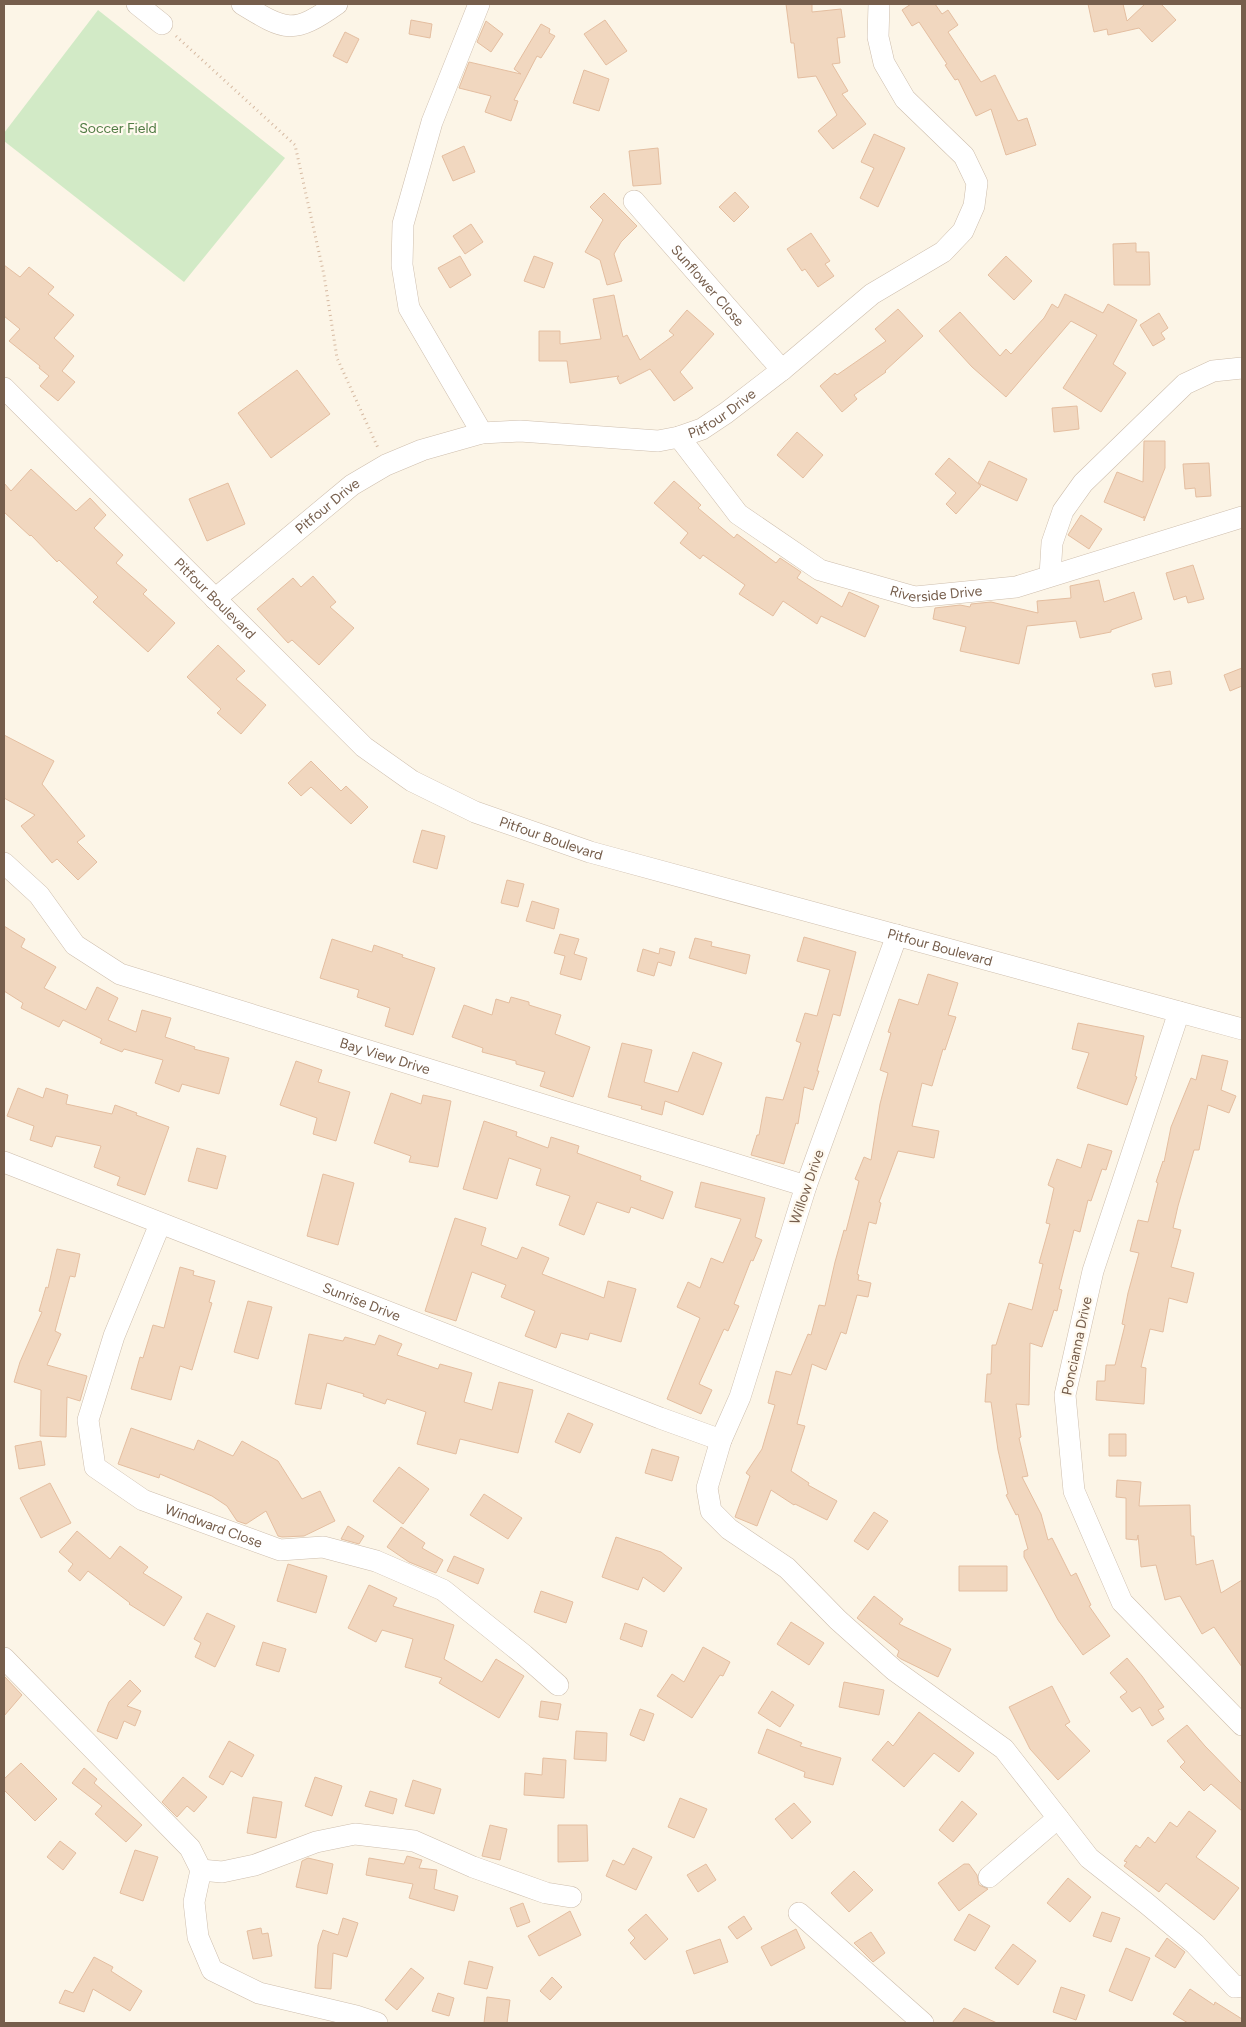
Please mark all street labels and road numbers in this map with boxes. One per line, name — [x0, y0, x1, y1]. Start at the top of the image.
street label: Sunflower Close — [668, 241, 748, 330]
street label: Pitfour Drive — [686, 385, 759, 442]
street label: Pitfour Drive — [292, 474, 363, 537]
street label: Pitfour Boulevard — [171, 554, 259, 643]
street label: Riverside Drive — [888, 582, 983, 606]
street label: Pitfour Boulevard — [497, 813, 605, 864]
street label: Pitfour Boulevard — [886, 925, 995, 969]
street label: Bay View Drive — [338, 1034, 433, 1078]
street label: Willow Drive — [786, 1147, 828, 1226]
street label: Sunrise Drive — [320, 1279, 403, 1325]
street label: Poncianna Drive — [1058, 1295, 1096, 1397]
street label: Windward Close — [163, 1500, 265, 1551]

